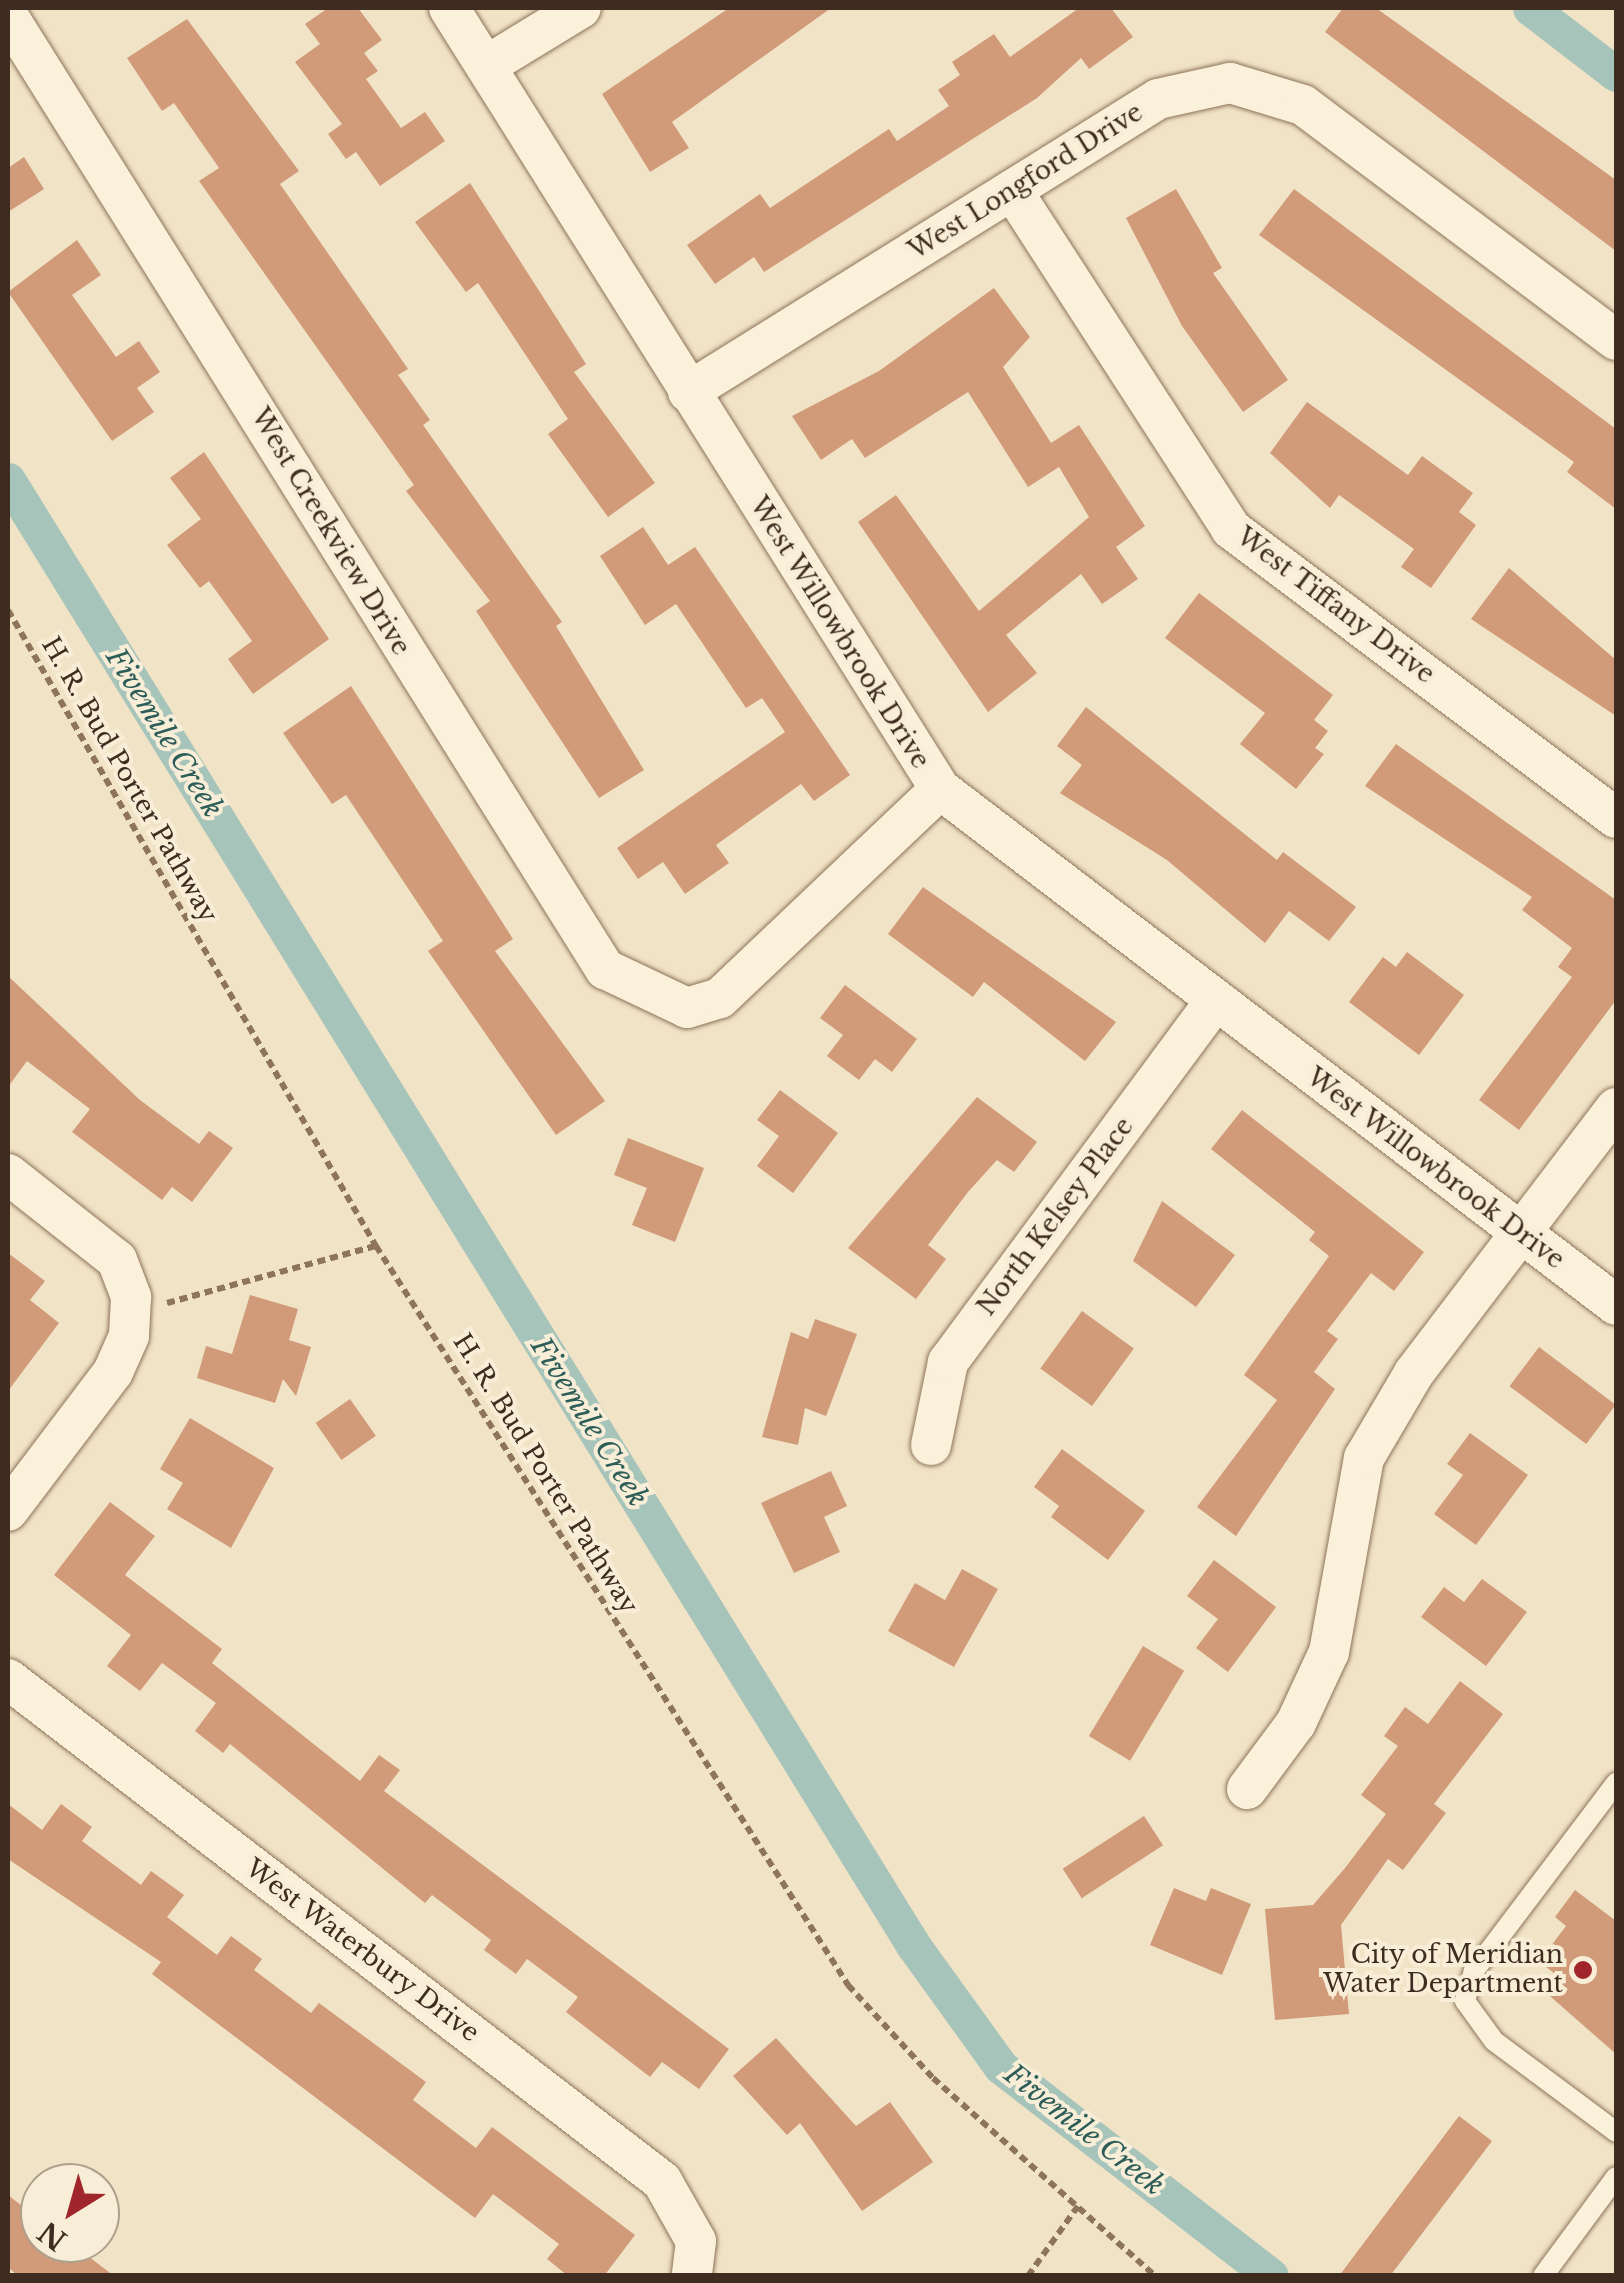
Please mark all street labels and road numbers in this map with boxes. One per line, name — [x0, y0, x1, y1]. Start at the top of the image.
street label: West Longford Drive — [904, 98, 1148, 266]
street label: West Creekview Drive — [244, 403, 416, 661]
street label: West Willowbrook Drive — [743, 491, 935, 775]
street label: West Tiffany Drive — [1230, 522, 1440, 690]
street label: H. R. Bud Porter Pathway — [35, 632, 223, 928]
street label: West Willowbrook Drive — [1300, 1062, 1570, 1276]
street label: North Kelsey Place — [972, 1112, 1140, 1322]
street label: H. R. Bud Porter Pathway — [446, 1328, 644, 1620]
street label: West Waterbury Drive — [239, 1853, 485, 2049]

